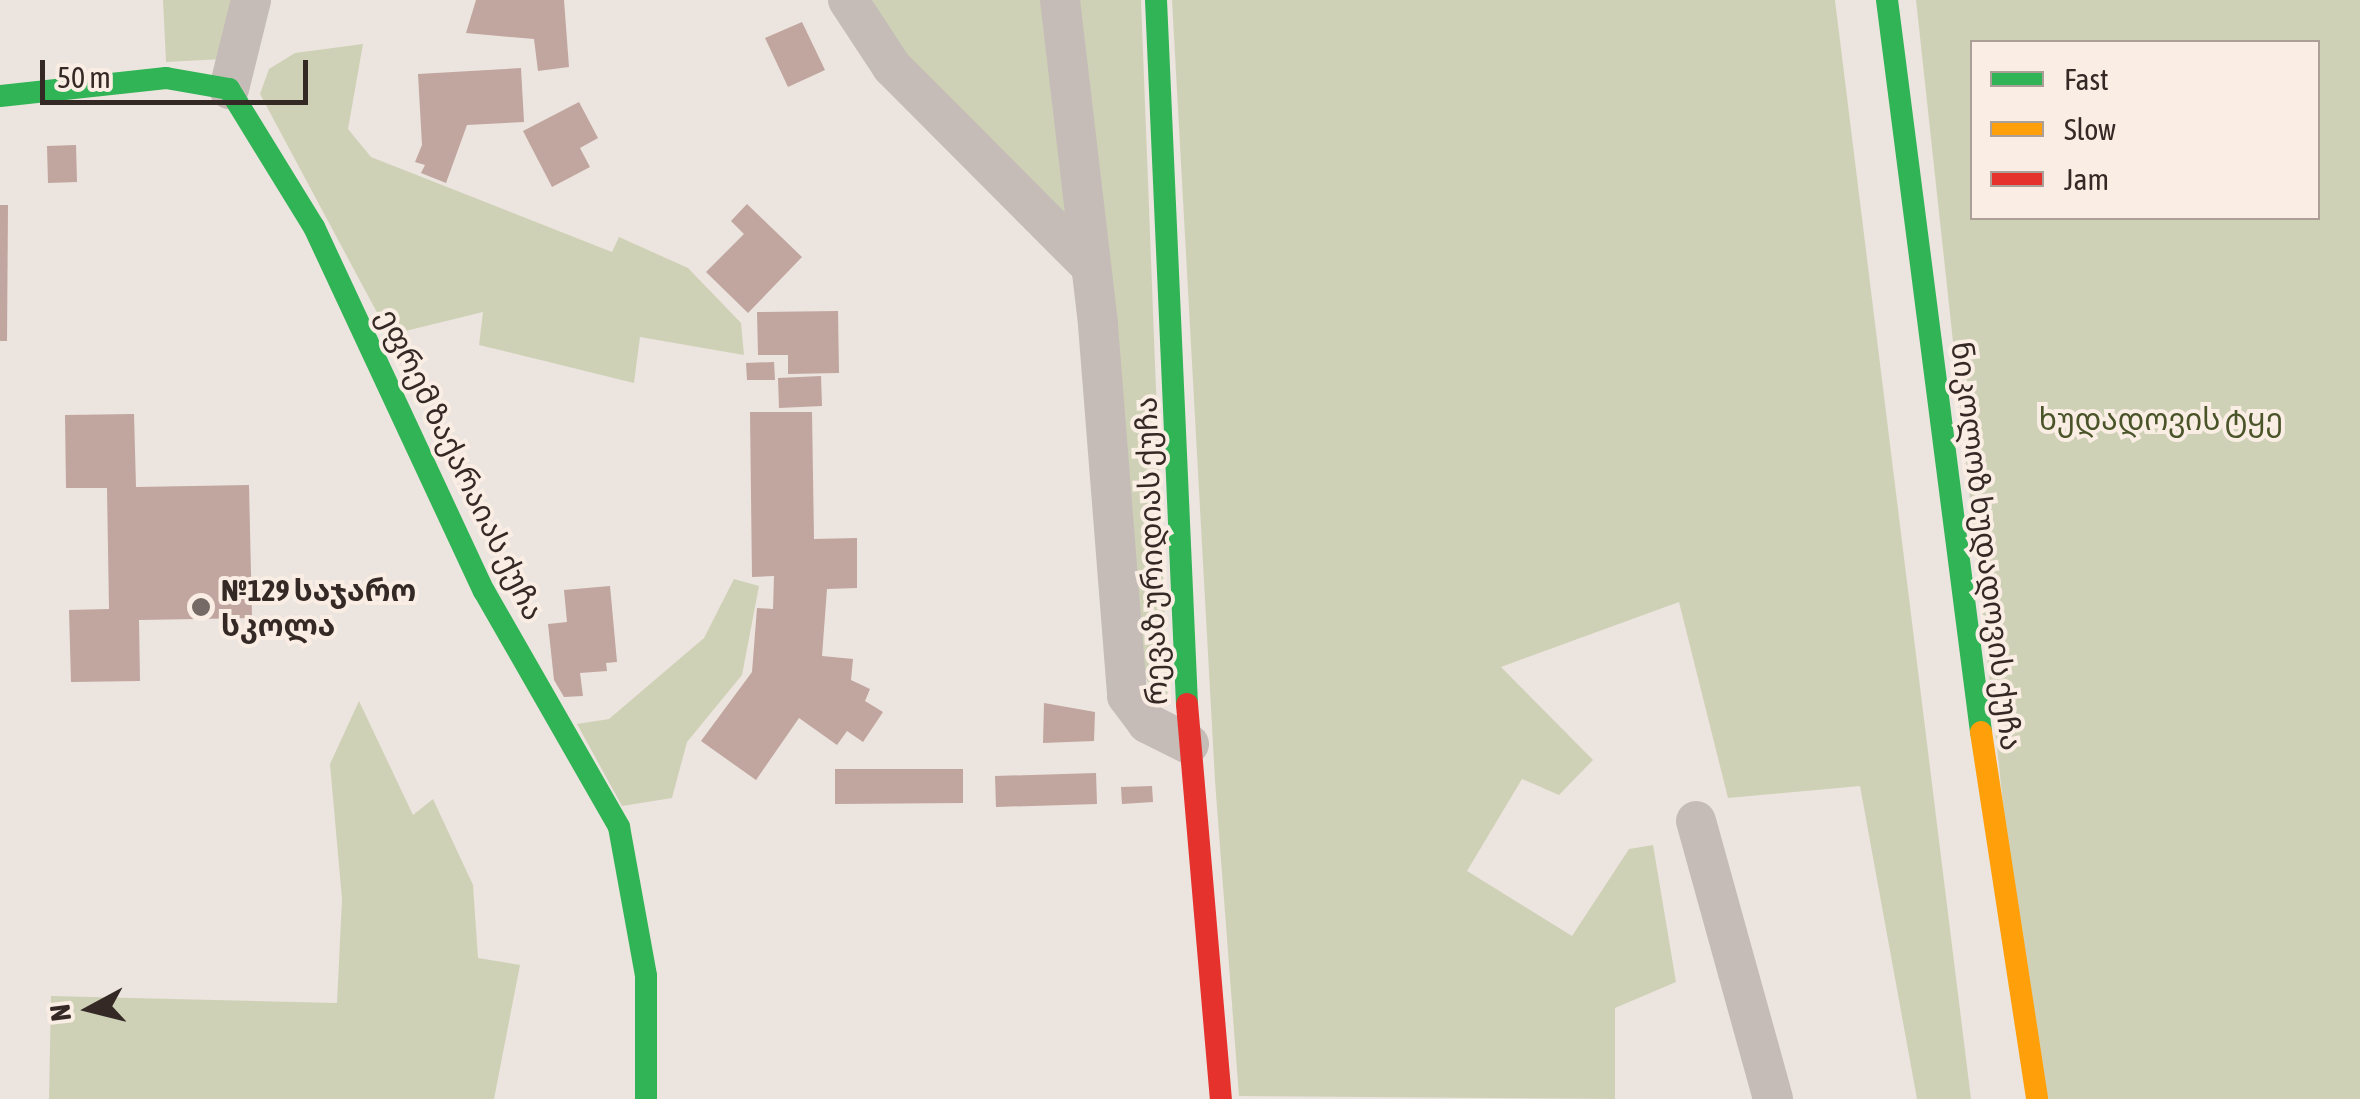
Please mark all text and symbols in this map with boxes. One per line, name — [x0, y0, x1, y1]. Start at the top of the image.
scale bar — [45, 40, 312, 102]
legend — [1970, 40, 2320, 220]
text: 50 m — [57, 60, 111, 94]
text: Fast — [2064, 62, 2109, 96]
text: Slow — [2064, 112, 2116, 146]
text: Jam — [2064, 162, 2109, 196]
street label: ეფრემ ზაქარაიას ქუჩა — [370, 302, 552, 626]
street label: ნიკოლოზ ხუდადოვის ქუჩა — [1944, 340, 2030, 752]
street label: რევაზ ურიდიას ქუჩა — [1128, 396, 1174, 706]
park label: ხუდადოვის ტყე — [2039, 401, 2283, 437]
place label: №129 საჯარო სკოლა — [221, 572, 416, 642]
marker: №129 საჯარო სკოლა — [190, 596, 212, 618]
north arrow — [40, 959, 140, 1059]
text: N — [43, 1003, 77, 1023]

